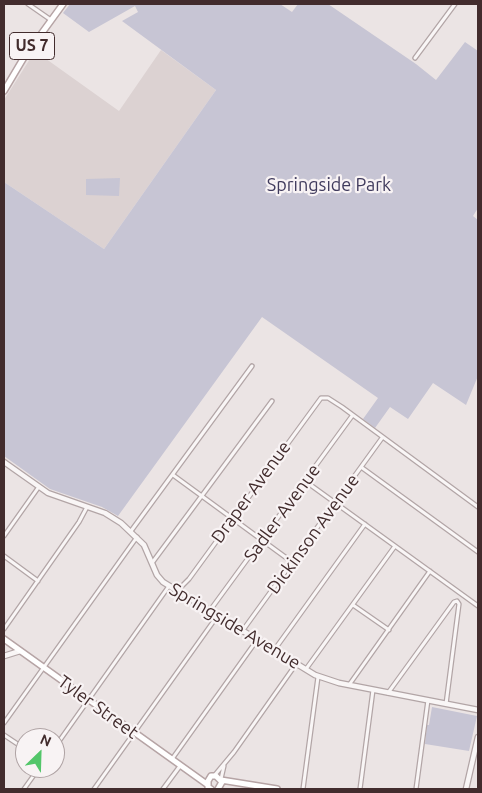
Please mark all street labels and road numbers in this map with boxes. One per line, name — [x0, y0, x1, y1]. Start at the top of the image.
road number: US 7 — [10, 32, 54, 59]
street label: Draper Avenue — [207, 437, 295, 547]
street label: Sadler Avenue — [239, 460, 325, 566]
street label: Dickinson Avenue — [262, 470, 364, 598]
street label: Springside Avenue — [165, 578, 305, 674]
street label: Tyler Street — [54, 671, 142, 743]

